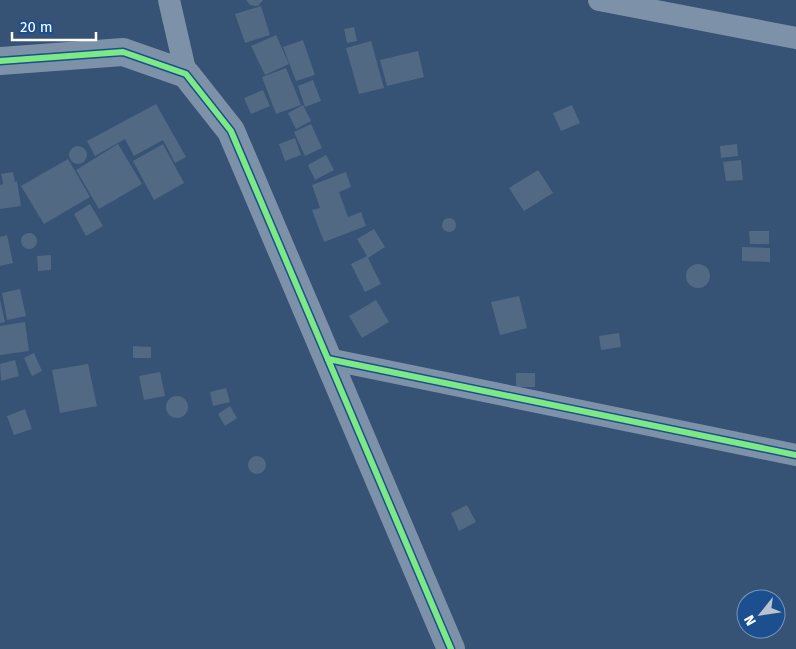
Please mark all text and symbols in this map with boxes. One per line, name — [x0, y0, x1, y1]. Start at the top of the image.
scale bar — [12, 10, 96, 42]
text: 20 m — [20, 18, 53, 36]
north arrow — [736, 589, 786, 639]
text: N — [740, 612, 760, 629]

